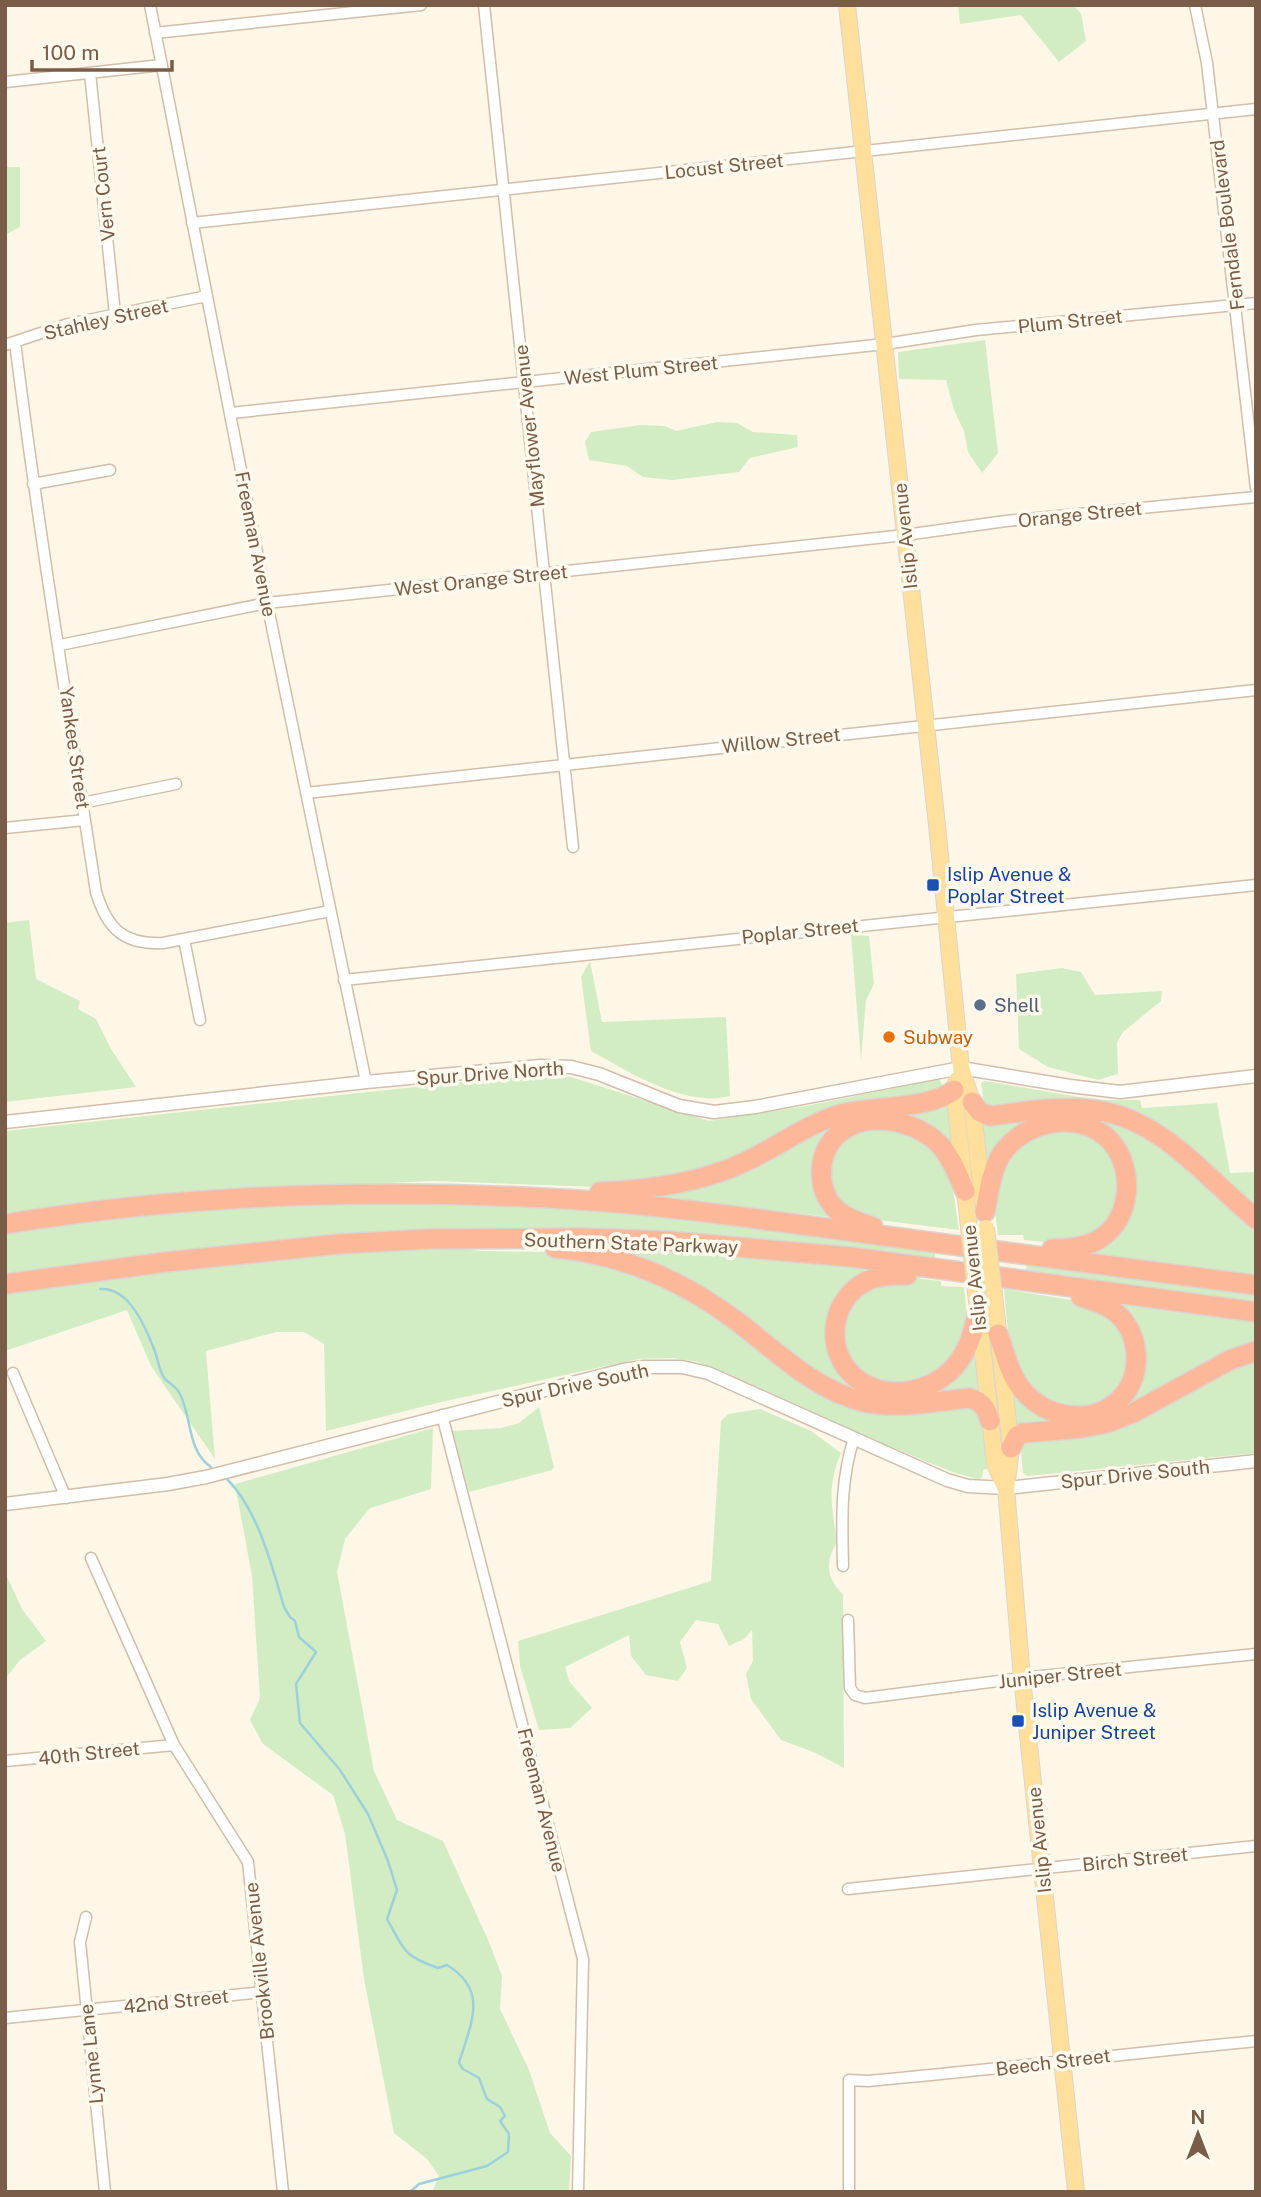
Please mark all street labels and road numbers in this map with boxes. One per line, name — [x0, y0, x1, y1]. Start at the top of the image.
street label: Ferndale Boulevard — [1206, 139, 1248, 311]
street label: Vern Court — [87, 146, 119, 242]
street label: Locust Street — [663, 149, 785, 183]
street label: Stahley Street — [42, 294, 170, 344]
street label: Plum Street — [1017, 305, 1123, 337]
street label: Mayflower Avenue — [510, 344, 548, 508]
street label: West Plum Street — [563, 351, 719, 389]
street label: Freeman Avenue — [231, 469, 281, 619]
street label: Islip Avenue — [888, 482, 922, 590]
street label: Orange Street — [1017, 497, 1143, 531]
street label: West Orange Street — [393, 560, 569, 600]
street label: Yankee Street — [56, 685, 94, 811]
street label: Willow Street — [721, 723, 841, 757]
street label: Poplar Street — [740, 914, 860, 948]
street label: Spur Drive North — [416, 1057, 564, 1089]
street label: Islip Avenue — [957, 1224, 991, 1332]
street label: Southern State Parkway — [523, 1228, 739, 1258]
street label: Spur Drive South — [499, 1359, 651, 1411]
street label: Spur Drive South — [1059, 1455, 1211, 1493]
street label: Juniper Street — [997, 1658, 1123, 1692]
street label: Freeman Avenue — [513, 1726, 571, 1874]
street label: 40th Street — [37, 1737, 141, 1769]
street label: Islip Avenue — [1022, 1786, 1056, 1894]
street label: Birch Street — [1081, 1843, 1189, 1875]
street label: Brookville Avenue — [240, 1881, 278, 2041]
street label: 42nd Street — [122, 1985, 230, 2017]
street label: Lynne Lane — [75, 2003, 107, 2105]
street label: Beech Street — [994, 2044, 1112, 2080]

